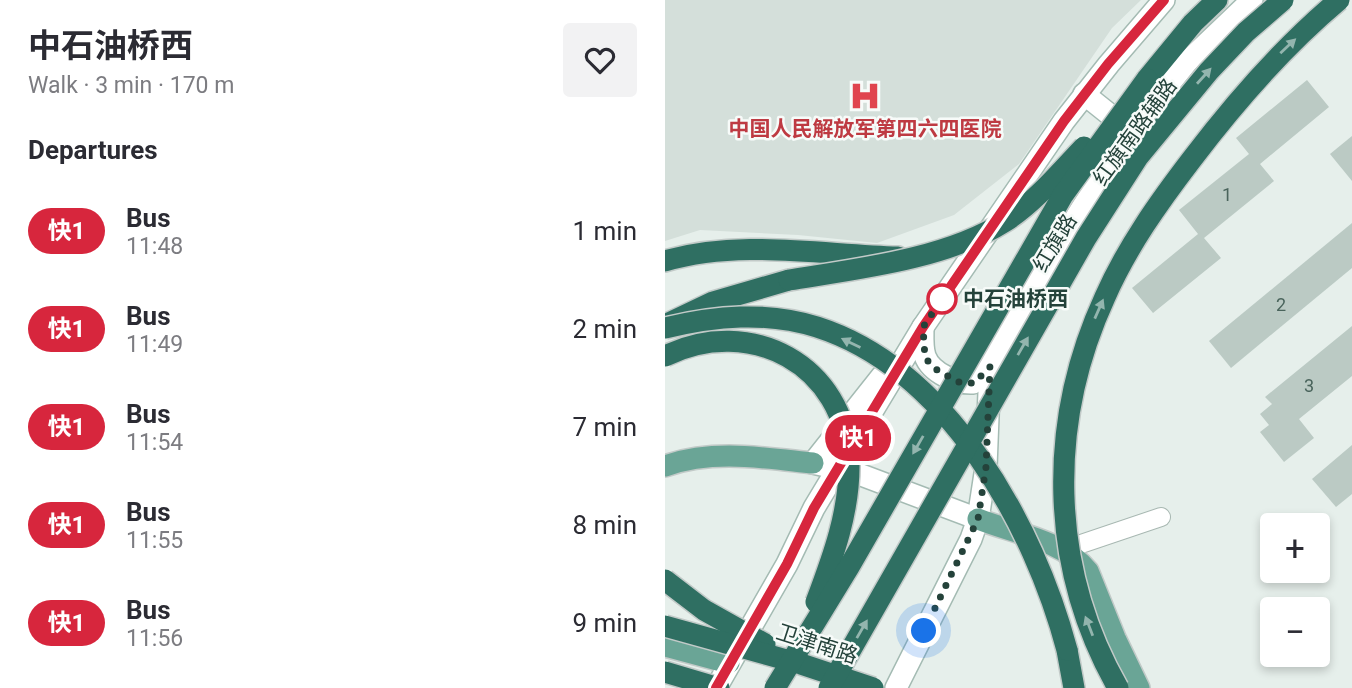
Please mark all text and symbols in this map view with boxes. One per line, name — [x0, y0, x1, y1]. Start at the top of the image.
button: heart — [563, 23, 637, 97]
text: 中石油桥西 — [28, 26, 193, 65]
one-way arrow — [1279, 38, 1297, 54]
one-way arrow — [1196, 67, 1212, 85]
text: Walk · 3 min · 170 m — [28, 72, 234, 99]
street label: 红旗南路辅路 — [1088, 74, 1182, 190]
hospital icon: 中国人民解放军第四六四医院 — [848, 79, 882, 113]
place label: 中国人民解放军第四六四医院 — [729, 117, 1002, 141]
text: Departures — [28, 135, 158, 165]
house number: 1 — [1222, 184, 1232, 205]
text: Bus — [126, 203, 171, 233]
street label: 红旗路 — [1028, 210, 1082, 276]
text: 1 min — [572, 216, 637, 246]
text: 快1 — [48, 217, 85, 245]
text: 11:48 — [126, 233, 183, 260]
marker: 中石油桥西 — [927, 284, 957, 314]
place label: 中石油桥西 — [963, 287, 1068, 311]
house number: 2 — [1276, 294, 1286, 315]
one-way arrow — [1093, 299, 1105, 319]
text: Bus — [126, 301, 171, 331]
text: 2 min — [572, 314, 637, 344]
text: 快1 — [48, 315, 85, 343]
text: 11:49 — [126, 331, 183, 358]
one-way arrow — [1017, 336, 1029, 355]
one-way arrow — [841, 337, 861, 348]
house number: 3 — [1304, 375, 1314, 396]
text: Bus — [126, 399, 171, 429]
text: 7 min — [572, 412, 637, 442]
text: 快1 — [48, 413, 85, 441]
line badge: 快1 — [827, 415, 889, 461]
text: 快1 — [839, 424, 877, 452]
text: 11:54 — [126, 429, 183, 456]
one-way arrow — [912, 435, 924, 454]
text: Bus — [126, 497, 171, 527]
text: 8 min — [572, 510, 637, 540]
text: 快1 — [48, 511, 85, 539]
map controls — [1260, 513, 1330, 667]
button: + — [1260, 513, 1330, 583]
text: 11:55 — [126, 527, 183, 554]
text: Bus — [126, 595, 171, 625]
button: − — [1260, 597, 1330, 667]
text: 9 min — [572, 608, 637, 638]
text: 快1 — [48, 609, 85, 637]
your location — [906, 613, 941, 648]
one-way arrow — [1083, 616, 1094, 637]
one-way arrow — [856, 619, 868, 638]
street label: 卫津南路 — [773, 620, 861, 668]
text: 11:56 — [126, 625, 183, 652]

